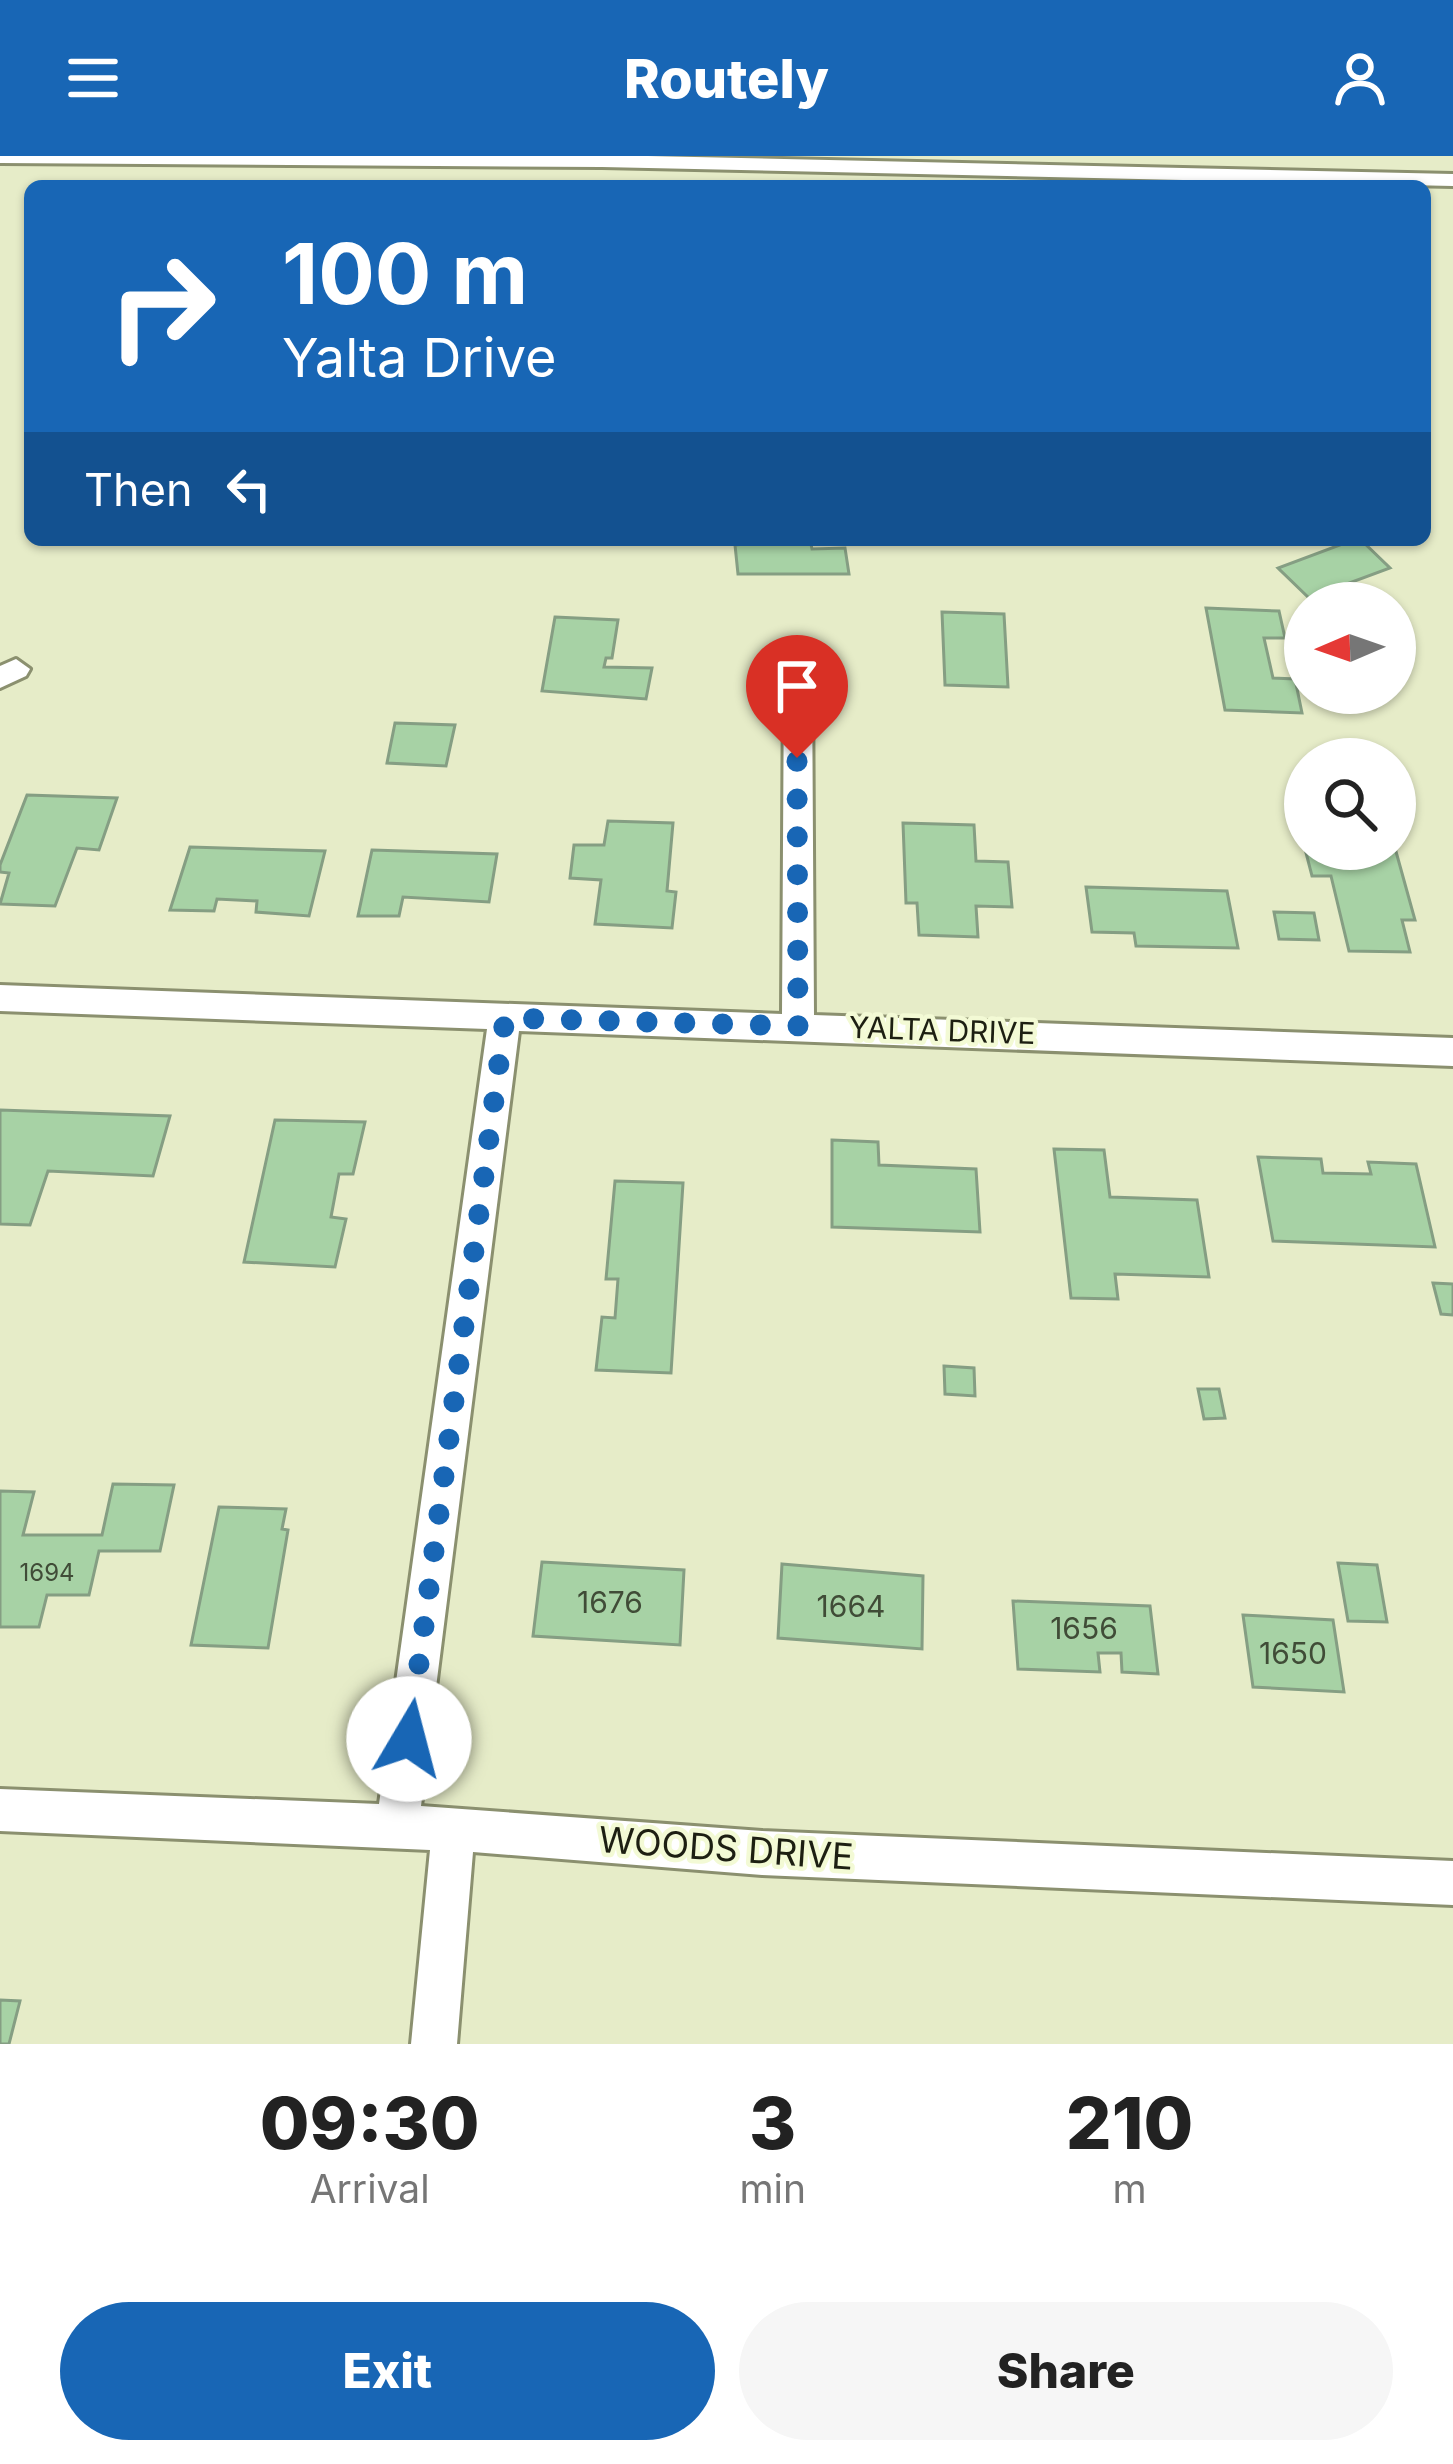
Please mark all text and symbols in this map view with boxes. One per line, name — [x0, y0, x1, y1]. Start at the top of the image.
icon: menu — [60, 45, 126, 111]
icon: person — [1327, 45, 1393, 111]
text: Routely — [624, 46, 829, 111]
text: 100 m — [282, 223, 528, 324]
icon: right — [84, 228, 240, 384]
text: Yalta Drive — [282, 325, 556, 390]
icon: left — [216, 456, 282, 522]
text: Then — [84, 462, 192, 517]
north arrow — [1284, 582, 1416, 714]
map controls — [1284, 582, 1416, 870]
pin — [746, 635, 848, 758]
icon: arrive — [764, 653, 830, 719]
button: search — [1284, 738, 1416, 870]
street label: YALTA DRIVE — [848, 1009, 1036, 1051]
house number: 1694 — [19, 1558, 75, 1587]
house number: 1676 — [577, 1584, 643, 1620]
house number: 1664 — [817, 1588, 885, 1624]
house number: 1656 — [1050, 1610, 1118, 1646]
house number: 1650 — [1259, 1635, 1327, 1671]
position arrow — [346, 1676, 472, 1802]
street label: WOODS DRIVE — [597, 1817, 855, 1879]
text: 09:30 — [260, 2079, 480, 2166]
text: 3 — [749, 2079, 796, 2166]
text: 210 — [1066, 2079, 1193, 2166]
text: Arrival — [310, 2165, 430, 2212]
text: min — [739, 2165, 806, 2212]
text: m — [1112, 2165, 1147, 2212]
button: Exit — [60, 2302, 715, 2440]
button: Share — [739, 2302, 1393, 2440]

